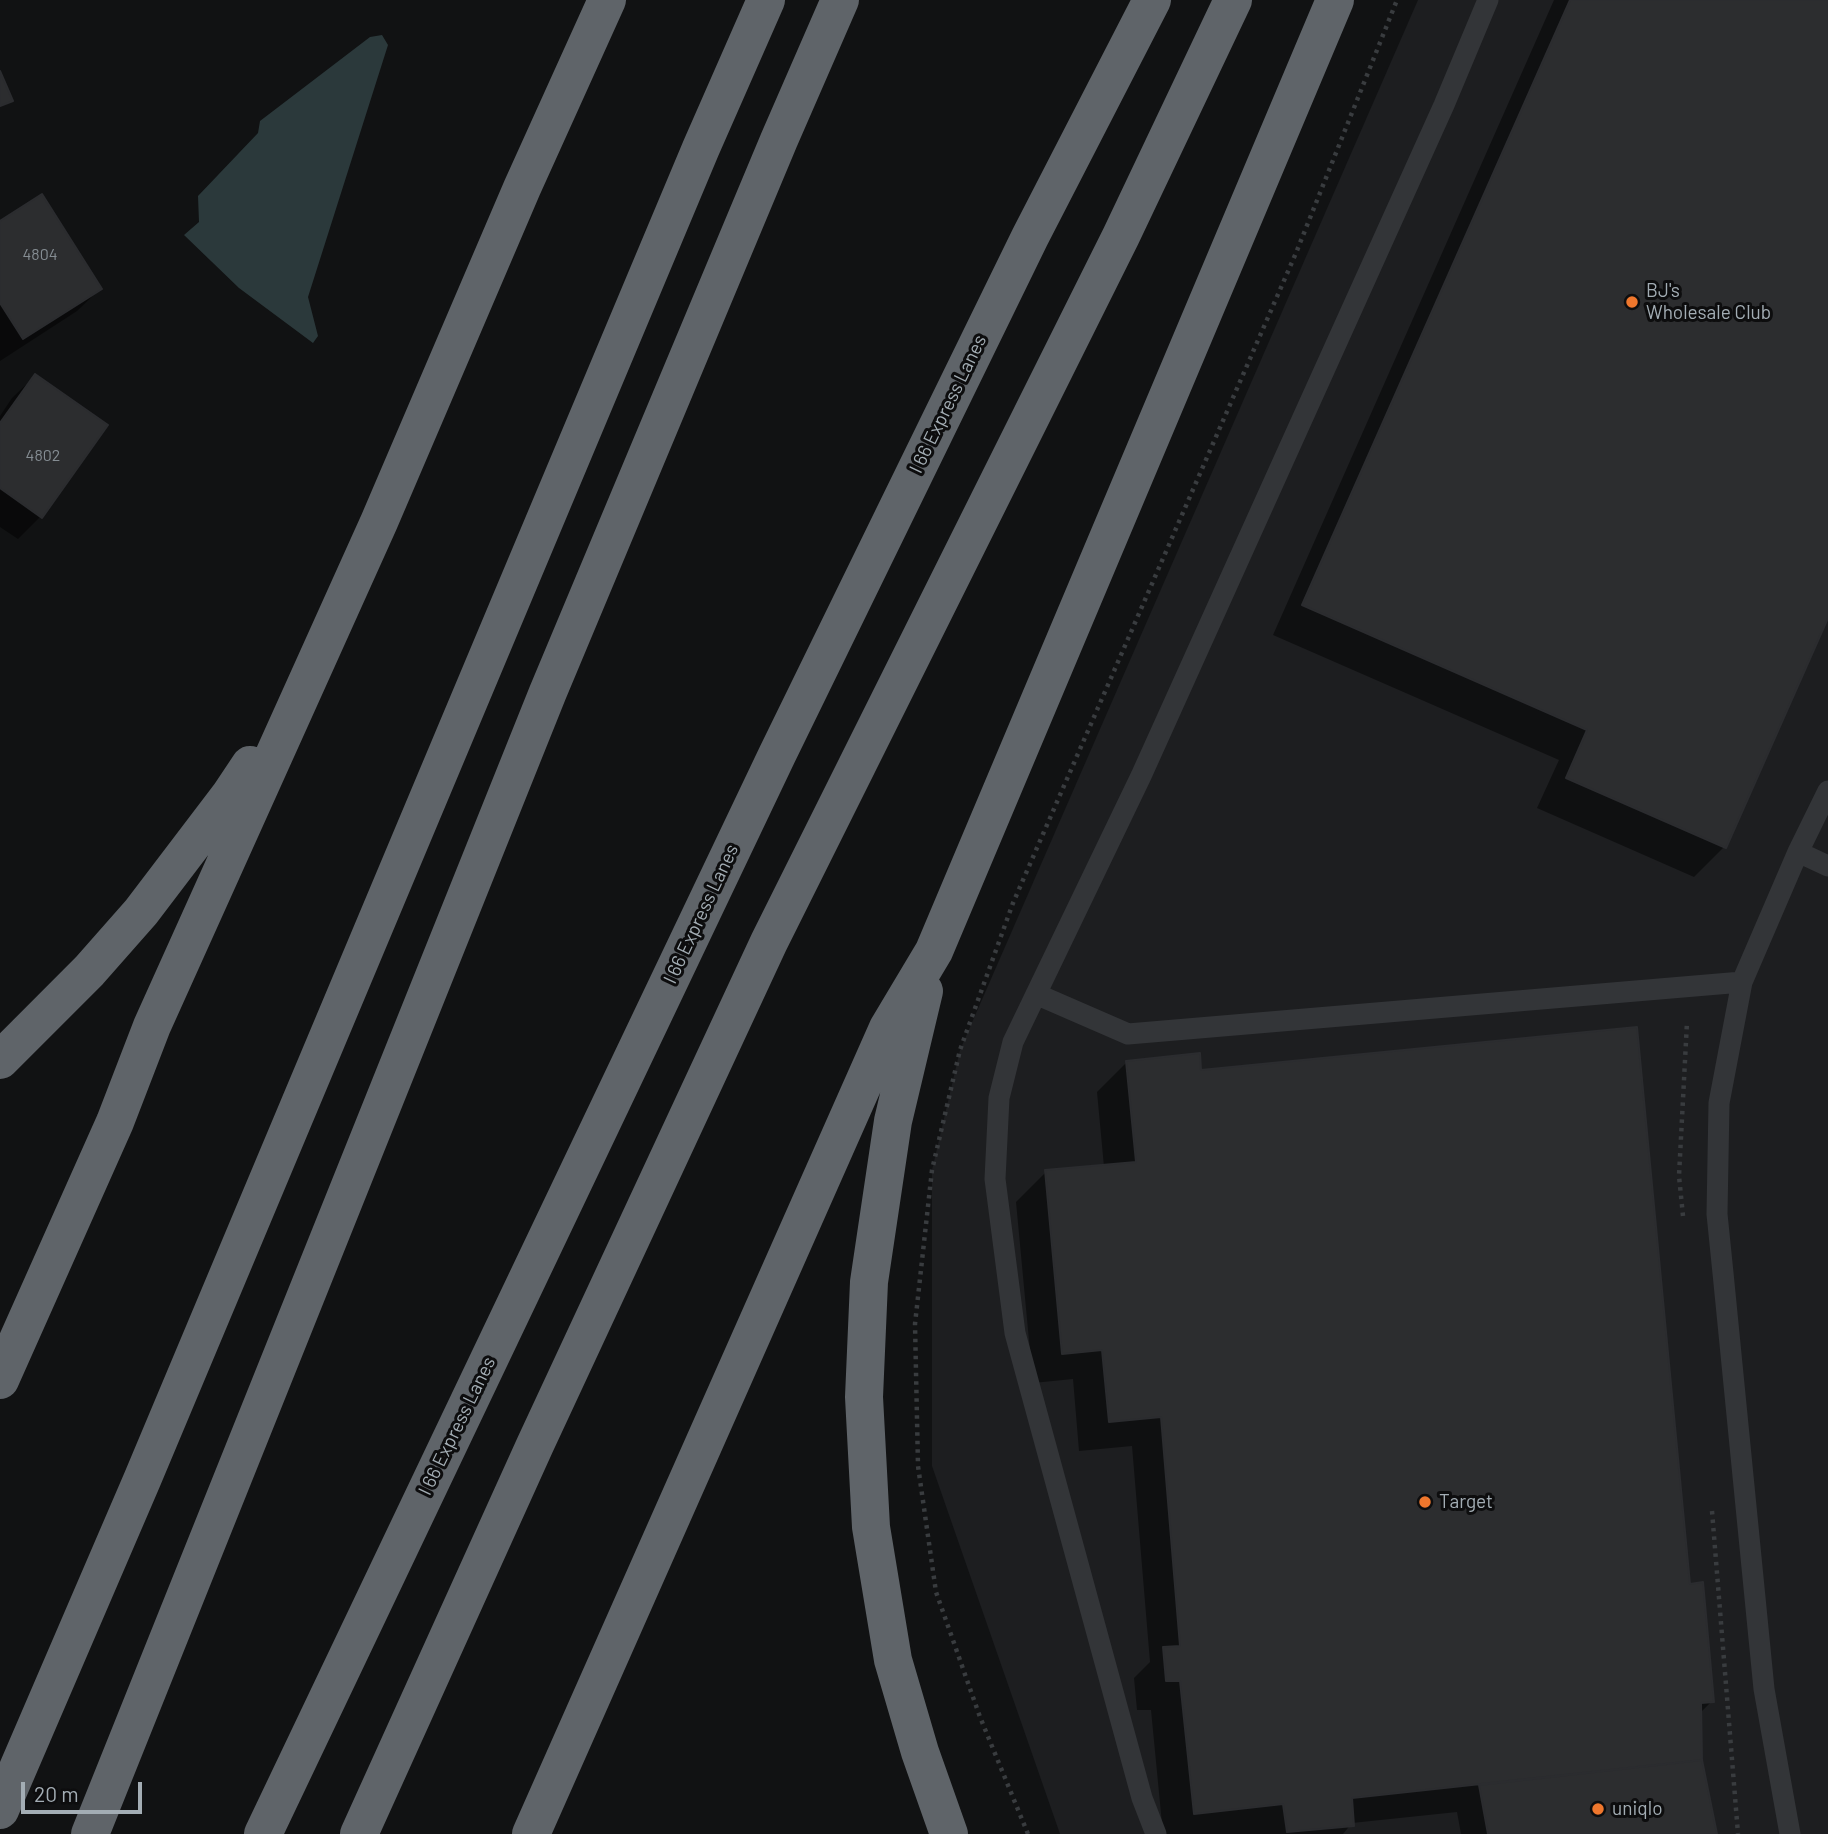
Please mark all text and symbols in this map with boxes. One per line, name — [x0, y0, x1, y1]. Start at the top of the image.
house number: 4804 — [22, 245, 58, 265]
place label: BJ's Wholesale Club — [1646, 280, 1771, 324]
marker: BJ's Wholesale Club — [1624, 294, 1640, 310]
street label: I 66 Express Lanes — [905, 331, 991, 477]
house number: 4802 — [26, 446, 60, 466]
street label: I 66 Express Lanes — [659, 841, 743, 987]
street label: I 66 Express Lanes — [414, 1353, 500, 1499]
place label: Target — [1439, 1491, 1493, 1513]
marker: Target — [1417, 1494, 1433, 1510]
scale bar — [24, 1768, 145, 1812]
text: 20 m — [34, 1781, 79, 1806]
place label: uniqlo — [1612, 1798, 1662, 1820]
marker: uniqlo — [1590, 1801, 1606, 1817]

